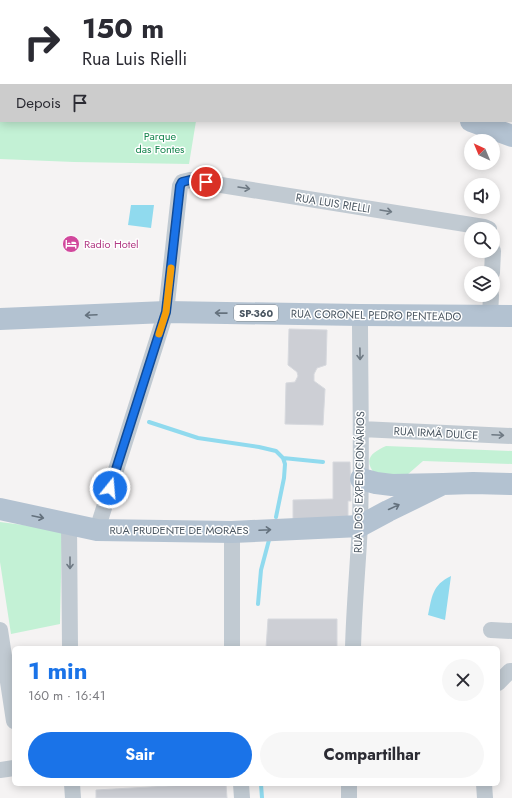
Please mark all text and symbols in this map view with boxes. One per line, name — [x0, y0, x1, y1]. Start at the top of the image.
text: 150 m — [82, 8, 164, 49]
icon: right — [16, 16, 68, 68]
text: Rua Luis Rielli — [82, 46, 187, 72]
text: Depois — [16, 92, 61, 114]
icon: arrive — [69, 92, 91, 114]
park label: Parque das Fontes — [136, 128, 185, 157]
north arrow — [464, 134, 500, 170]
map controls — [464, 134, 500, 302]
pin — [189, 165, 223, 199]
icon: arrive — [195, 171, 217, 193]
button: sound — [464, 178, 500, 214]
one-way arrow — [237, 185, 250, 193]
street label: RUA LUIS RIELLI — [295, 189, 371, 217]
one-way arrow — [379, 208, 392, 216]
button: search — [464, 222, 500, 258]
hotel icon: Radio Hotel — [61, 234, 81, 254]
place label: Radio Hotel — [84, 236, 139, 252]
button: layers — [464, 266, 500, 302]
road number: SP-360 — [234, 305, 278, 321]
street label: RUA CORONEL PEDRO PENTEADO — [291, 306, 462, 324]
one-way arrow — [215, 309, 228, 316]
one-way arrow — [85, 311, 98, 319]
one-way arrow — [356, 347, 364, 360]
street label: RUA DOS EXPEDICIONÁRIOS — [350, 411, 368, 553]
street label: RUA IRMÃ DULCE — [393, 423, 479, 443]
one-way arrow — [491, 432, 504, 439]
position arrow — [89, 467, 131, 509]
one-way arrow — [388, 503, 400, 510]
one-way arrow — [31, 513, 44, 521]
street label: RUA PRUDENTE DE MORAES — [109, 522, 249, 538]
one-way arrow — [258, 526, 271, 534]
one-way arrow — [66, 556, 74, 569]
text: 1 min — [28, 653, 88, 688]
button: close — [442, 659, 484, 701]
text: 160 m · 16:41 — [28, 686, 106, 705]
button: Sair — [28, 732, 252, 778]
button: Compartilhar — [260, 732, 484, 778]

